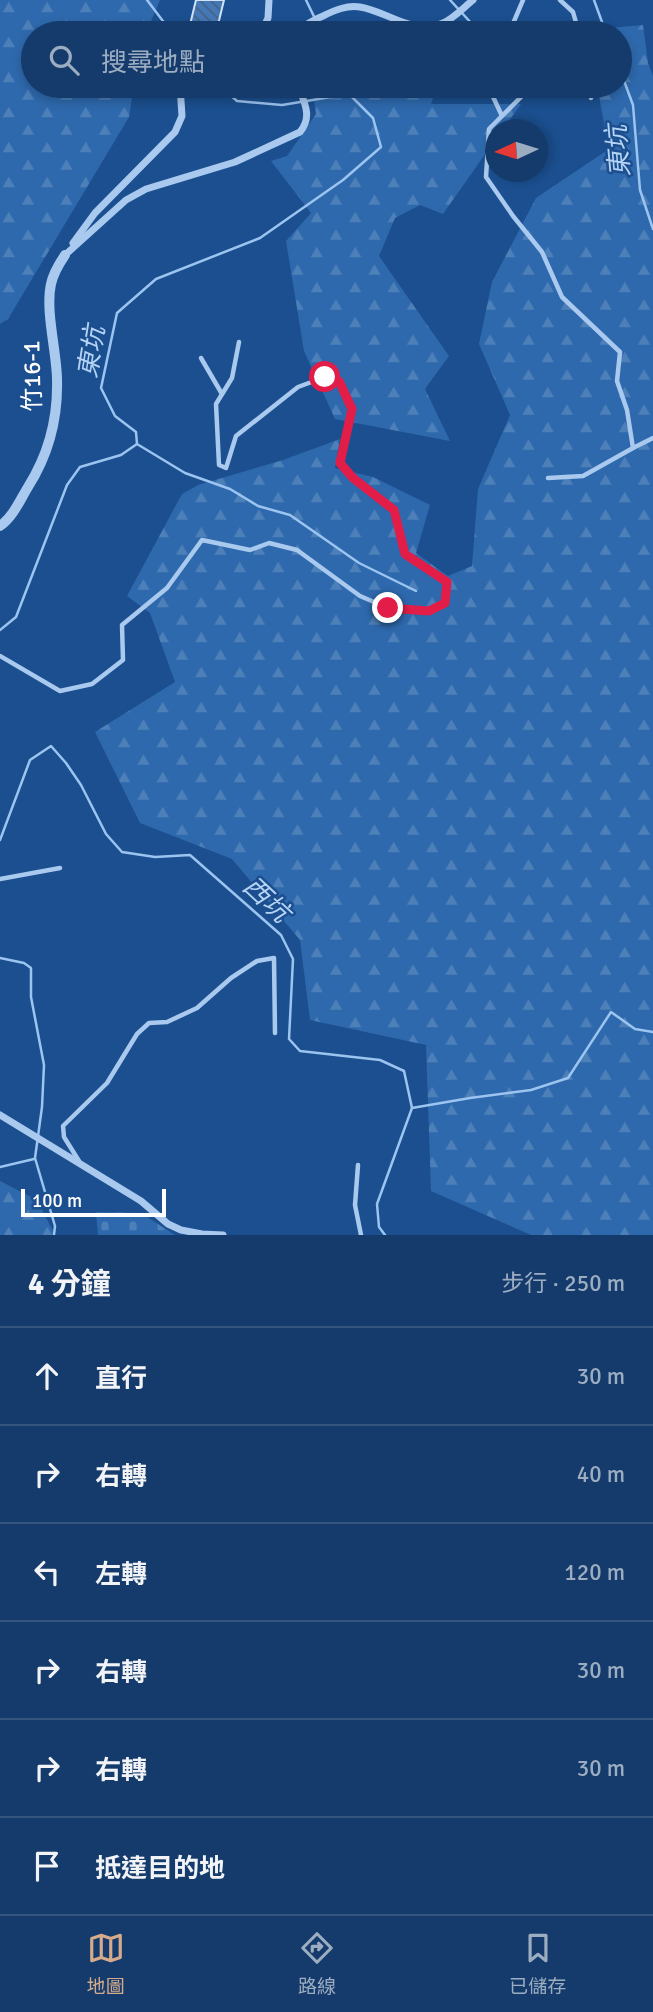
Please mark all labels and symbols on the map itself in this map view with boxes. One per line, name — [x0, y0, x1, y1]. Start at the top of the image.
north arrow — [485, 119, 548, 182]
water label: 東坑 — [600, 120, 637, 178]
water label: 東坑 — [72, 320, 112, 380]
street label: 竹16-1 — [16, 340, 48, 412]
route start — [309, 361, 340, 392]
route end — [372, 592, 403, 623]
water label: 西坑 — [236, 871, 299, 932]
scale bar — [21, 1186, 166, 1218]

